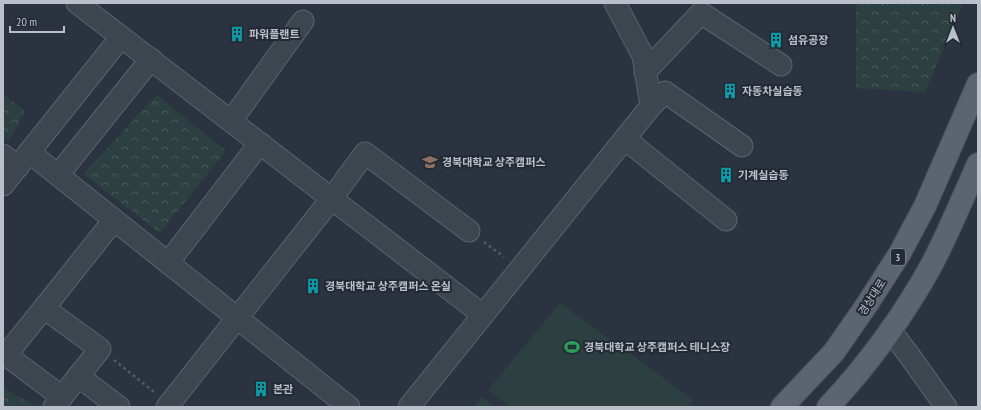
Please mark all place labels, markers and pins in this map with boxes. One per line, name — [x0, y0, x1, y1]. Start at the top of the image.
building icon: 파워플랜트 — [228, 25, 246, 43]
place label: 파워플랜트 — [249, 27, 300, 41]
building icon: 섬유공장 — [767, 31, 785, 49]
place label: 섬유공장 — [788, 33, 828, 47]
building icon: 자동차실습동 — [721, 82, 739, 100]
place label: 자동차실습동 — [742, 84, 803, 98]
school or university icon: 경북대학교 상주캠퍼스 — [421, 153, 439, 171]
place label: 경북대학교 상주캠퍼스 — [442, 155, 545, 169]
building icon: 기계실습동 — [717, 166, 735, 184]
place label: 기계실습동 — [738, 168, 789, 182]
building icon: 경북대학교 상주캠퍼스 온실 — [304, 277, 322, 295]
place label: 경북대학교 상주캠퍼스 온실 — [325, 279, 451, 293]
sports icon: 경북대학교 상주캠퍼스 테니스장 — [563, 338, 581, 356]
place label: 경북대학교 상주캠퍼스 테니스장 — [584, 340, 730, 354]
building icon: 본관 — [252, 380, 270, 398]
place label: 본관 — [273, 382, 293, 396]

